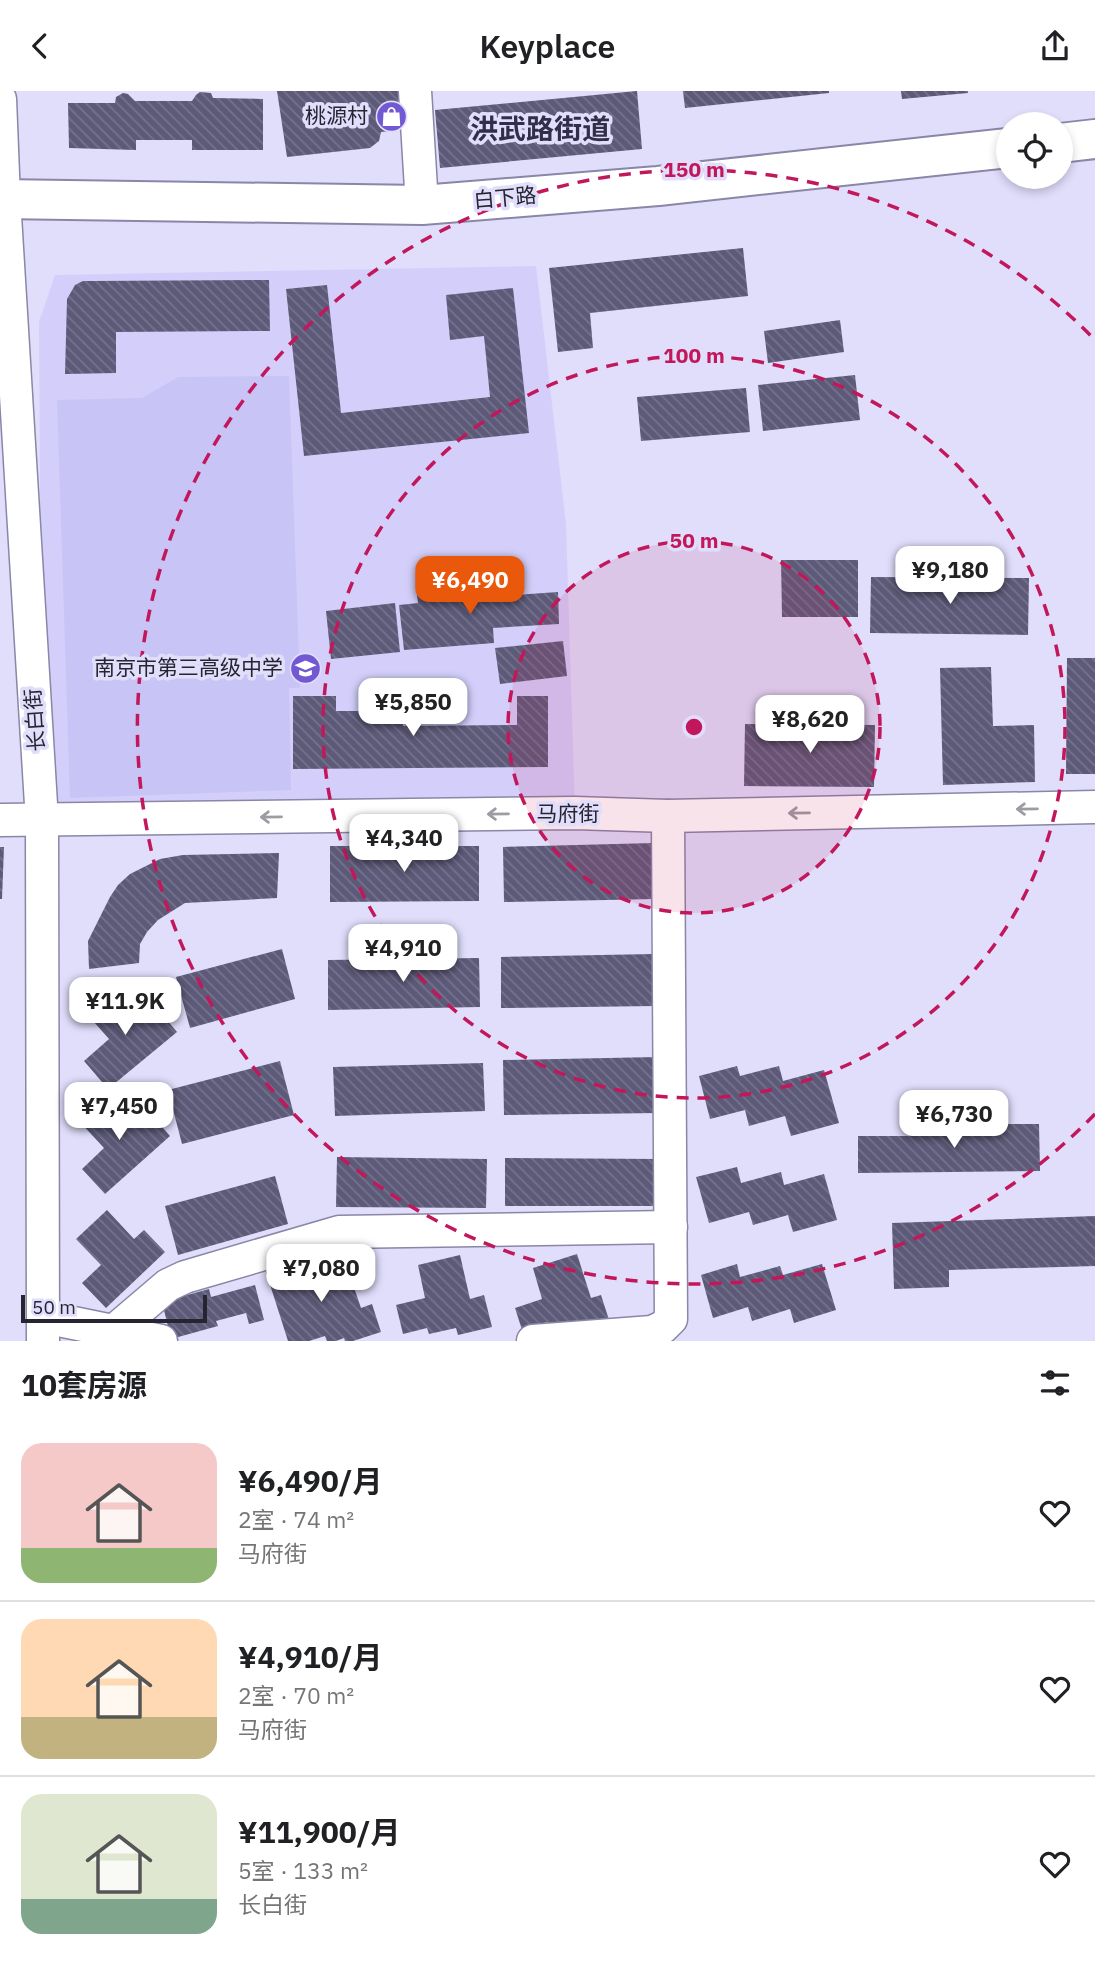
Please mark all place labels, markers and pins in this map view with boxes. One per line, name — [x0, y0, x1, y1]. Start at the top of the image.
shop icon: 桃源村 — [374, 99, 408, 133]
place label: 桃源村 — [305, 101, 368, 129]
pin: ¥9,180 — [893, 547, 1007, 606]
pin: ¥6,490 — [413, 557, 527, 616]
school or university icon: 南京市第三高级中学 — [289, 651, 323, 685]
place label: 南京市第三高级中学 — [94, 653, 283, 681]
pin: ¥5,850 — [356, 679, 470, 738]
pin: ¥8,620 — [753, 695, 867, 755]
centre of rings — [682, 715, 706, 739]
pin: ¥4,340 — [347, 815, 461, 874]
pin: ¥4,910 — [346, 925, 460, 984]
pin: ¥11.9K — [68, 977, 182, 1037]
pin: ¥7,450 — [62, 1083, 176, 1142]
pin: ¥6,730 — [897, 1091, 1011, 1150]
pin: ¥7,080 — [264, 1245, 378, 1304]

